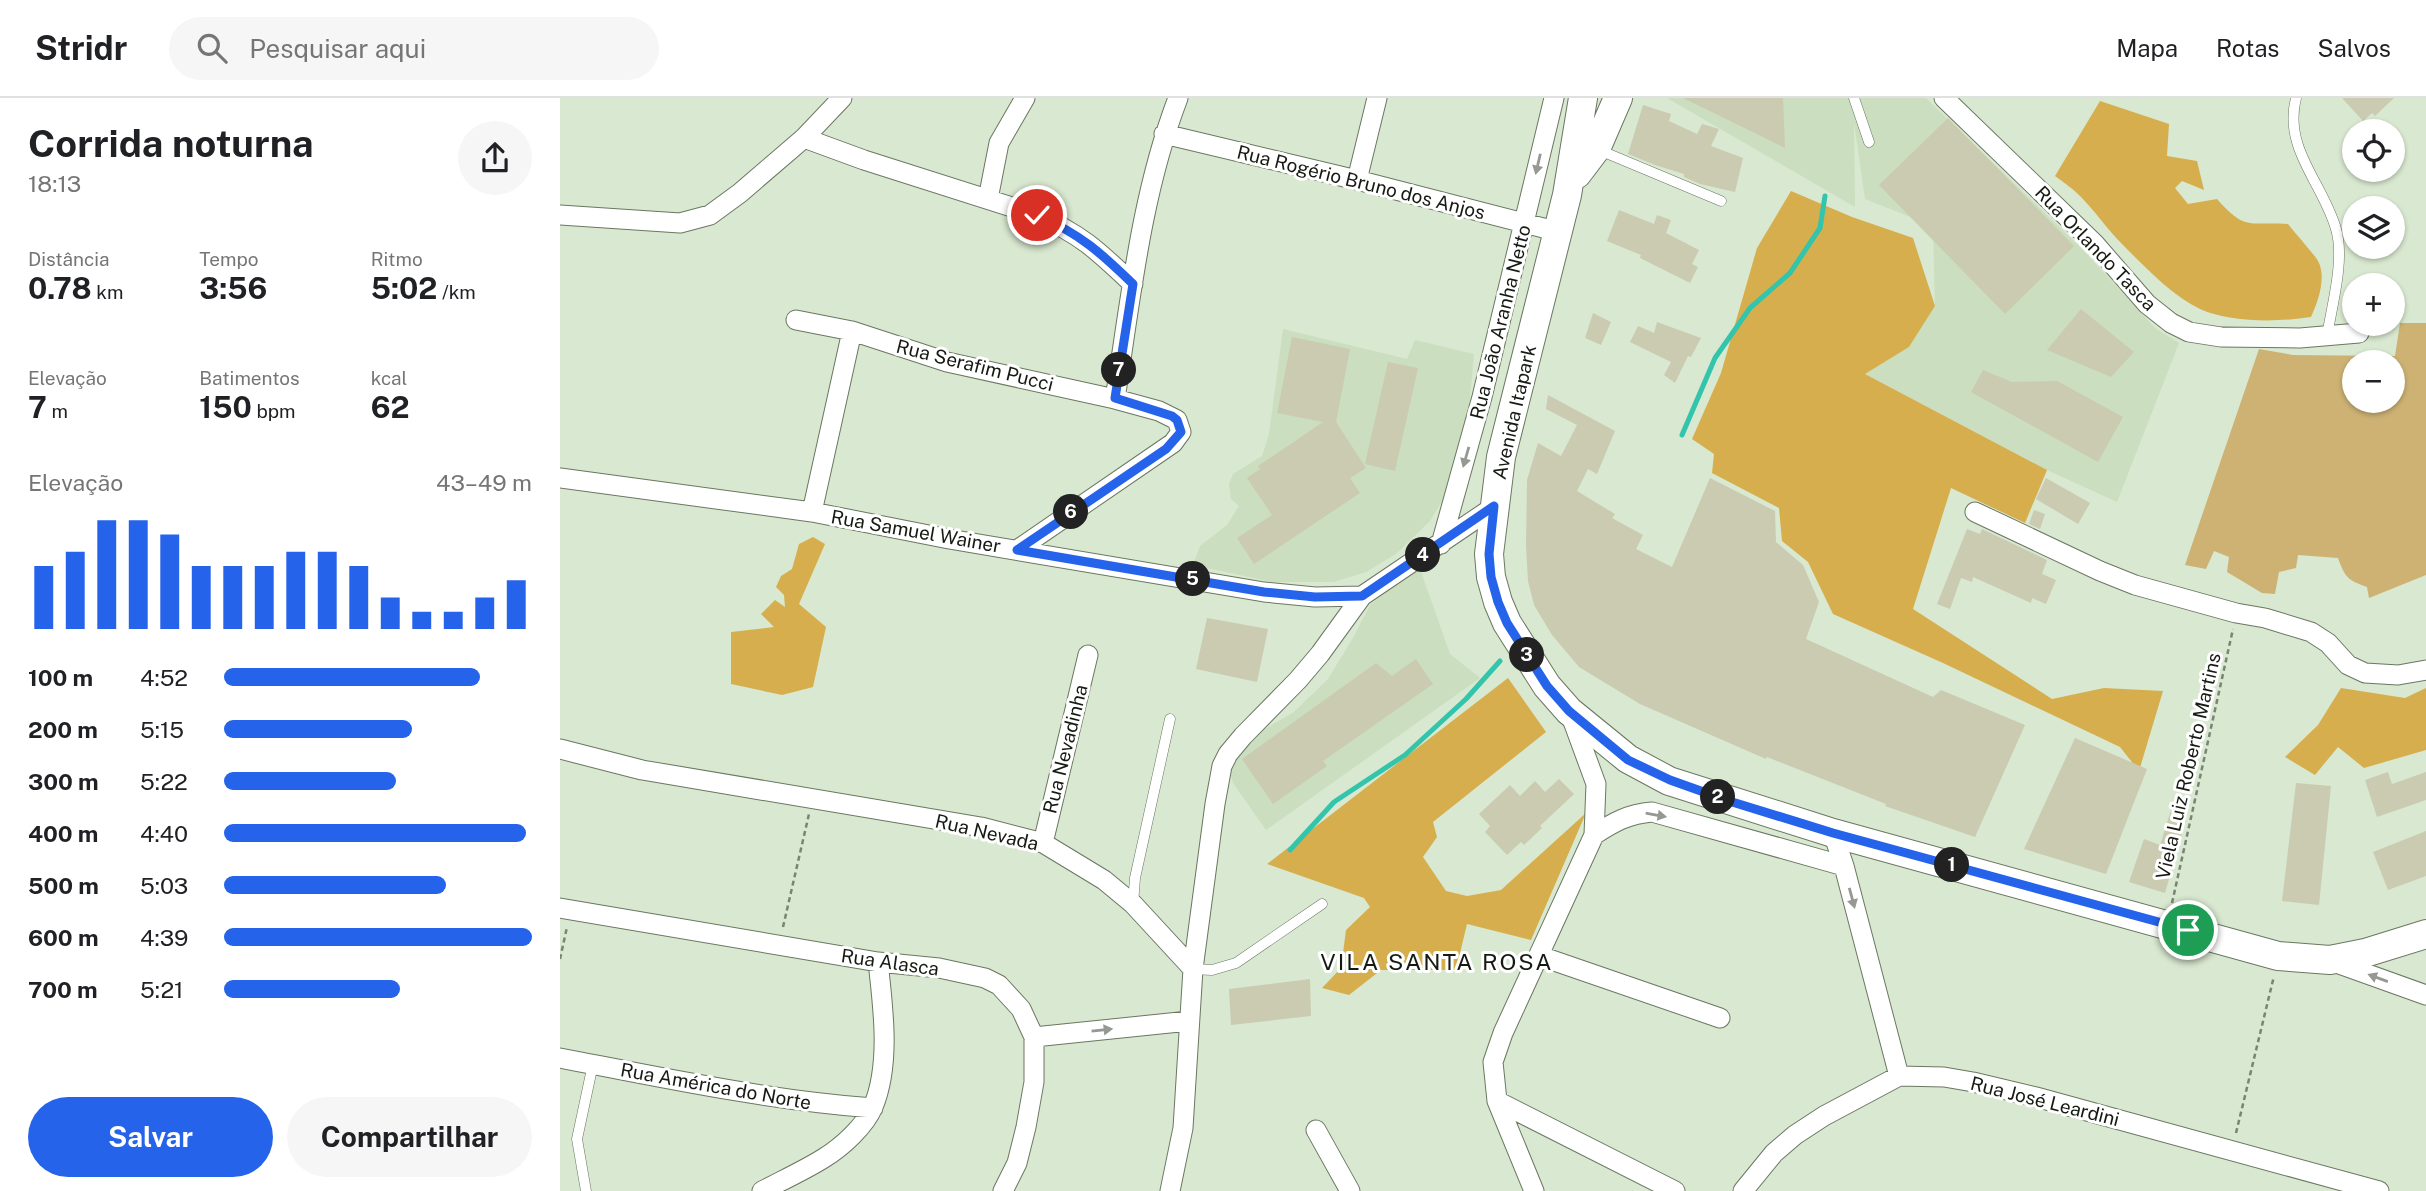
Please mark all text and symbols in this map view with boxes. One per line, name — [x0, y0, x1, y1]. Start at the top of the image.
search box — [169, 17, 659, 80]
text: Stridr — [35, 29, 127, 67]
icon: search — [193, 29, 231, 67]
text: Pesquisar aqui — [249, 33, 426, 64]
text: Mapa — [2116, 34, 2178, 62]
text: Rotas — [2216, 34, 2279, 62]
text: Salvos — [2317, 34, 2391, 62]
map controls — [2342, 119, 2405, 413]
button: locate — [2342, 119, 2405, 182]
text: Corrida noturna — [28, 121, 314, 166]
button: share — [458, 121, 532, 195]
street label: Rua Rogério Bruno dos Anjos — [1235, 140, 1487, 224]
one-way arrow — [1532, 153, 1543, 175]
text: 18:13 — [28, 170, 81, 197]
street label: Rua Orlando Tasca — [2031, 181, 2161, 315]
pin — [1007, 185, 1067, 245]
icon: check — [1018, 196, 1056, 234]
button: layers — [2342, 196, 2405, 259]
street label: Rua João Aranha Netto — [1465, 223, 1535, 421]
text: Distância — [28, 248, 110, 270]
text: Tempo — [199, 248, 259, 270]
text: Ritmo — [371, 248, 423, 270]
text: 0.78 — [28, 270, 92, 306]
text: 3:56 — [199, 270, 267, 306]
text: 5:02 — [371, 270, 437, 306]
button: + — [2342, 273, 2405, 336]
text: km — [92, 281, 123, 303]
text: /km — [437, 281, 476, 303]
street label: Rua Serafim Pucci — [894, 335, 1056, 395]
street label: Avenida Itapark — [1488, 342, 1540, 481]
button: − — [2342, 350, 2405, 413]
pin: 7 — [1102, 352, 1136, 388]
text: 7 — [1113, 358, 1124, 380]
text: Elevação — [28, 367, 107, 389]
text: Batimentos — [199, 367, 300, 389]
text: kcal — [371, 367, 407, 389]
text: 7 — [28, 389, 47, 425]
text: 150 — [199, 389, 252, 425]
text: 62 — [371, 389, 410, 425]
text: m — [47, 400, 68, 422]
text: bpm — [252, 400, 295, 422]
one-way arrow — [1460, 446, 1471, 468]
text: Elevação — [28, 469, 123, 496]
text: 43–49 m — [436, 469, 532, 496]
pin: 6 — [1054, 494, 1088, 530]
text: 6 — [1064, 500, 1077, 522]
street label: Rua Samuel Wainer — [829, 505, 1003, 557]
pin: 4 — [1406, 538, 1440, 573]
text: 4 — [1416, 543, 1429, 565]
pin: 5 — [1176, 561, 1210, 596]
text: 5 — [1186, 567, 1199, 589]
pin: 3 — [1510, 638, 1544, 672]
text: 3 — [1520, 643, 1533, 665]
street label: Viela Luiz Roberto Martins — [2151, 651, 2225, 881]
text: 100 m — [28, 664, 93, 691]
text: 4:52 — [140, 664, 188, 691]
street label: Rua Nevadinha — [1038, 682, 1092, 816]
text: 200 m — [28, 716, 98, 743]
text: 5:15 — [140, 716, 184, 743]
text: 300 m — [28, 768, 99, 795]
text: 5:22 — [140, 768, 188, 795]
pin: 2 — [1700, 780, 1736, 814]
text: 2 — [1711, 785, 1724, 807]
street label: Rua Nevada — [933, 809, 1041, 855]
one-way arrow — [1645, 810, 1667, 821]
text: 400 m — [28, 820, 98, 847]
text: 4:40 — [140, 820, 188, 847]
pin: 1 — [1934, 848, 1970, 882]
text: 1 — [1947, 853, 1956, 875]
text: 500 m — [28, 872, 99, 899]
text: 5:03 — [140, 872, 188, 899]
one-way arrow — [1847, 887, 1858, 909]
pin — [2158, 900, 2218, 960]
icon: arrive — [2169, 911, 2207, 949]
text: 600 m — [28, 924, 98, 951]
text: 4:39 — [140, 924, 188, 951]
street label: Rua Alasca — [840, 944, 940, 980]
district label: VILA SANTA ROSA — [1320, 948, 1554, 975]
one-way arrow — [2367, 972, 2388, 983]
text: 700 m — [28, 976, 98, 1003]
text: 5:21 — [140, 976, 183, 1003]
one-way arrow — [1091, 1024, 1113, 1035]
street label: Rua América do Norte — [619, 1058, 813, 1114]
street label: Rua José Leardini — [1968, 1072, 2122, 1130]
button: Salvar — [28, 1097, 273, 1177]
button: Compartilhar — [287, 1097, 532, 1177]

